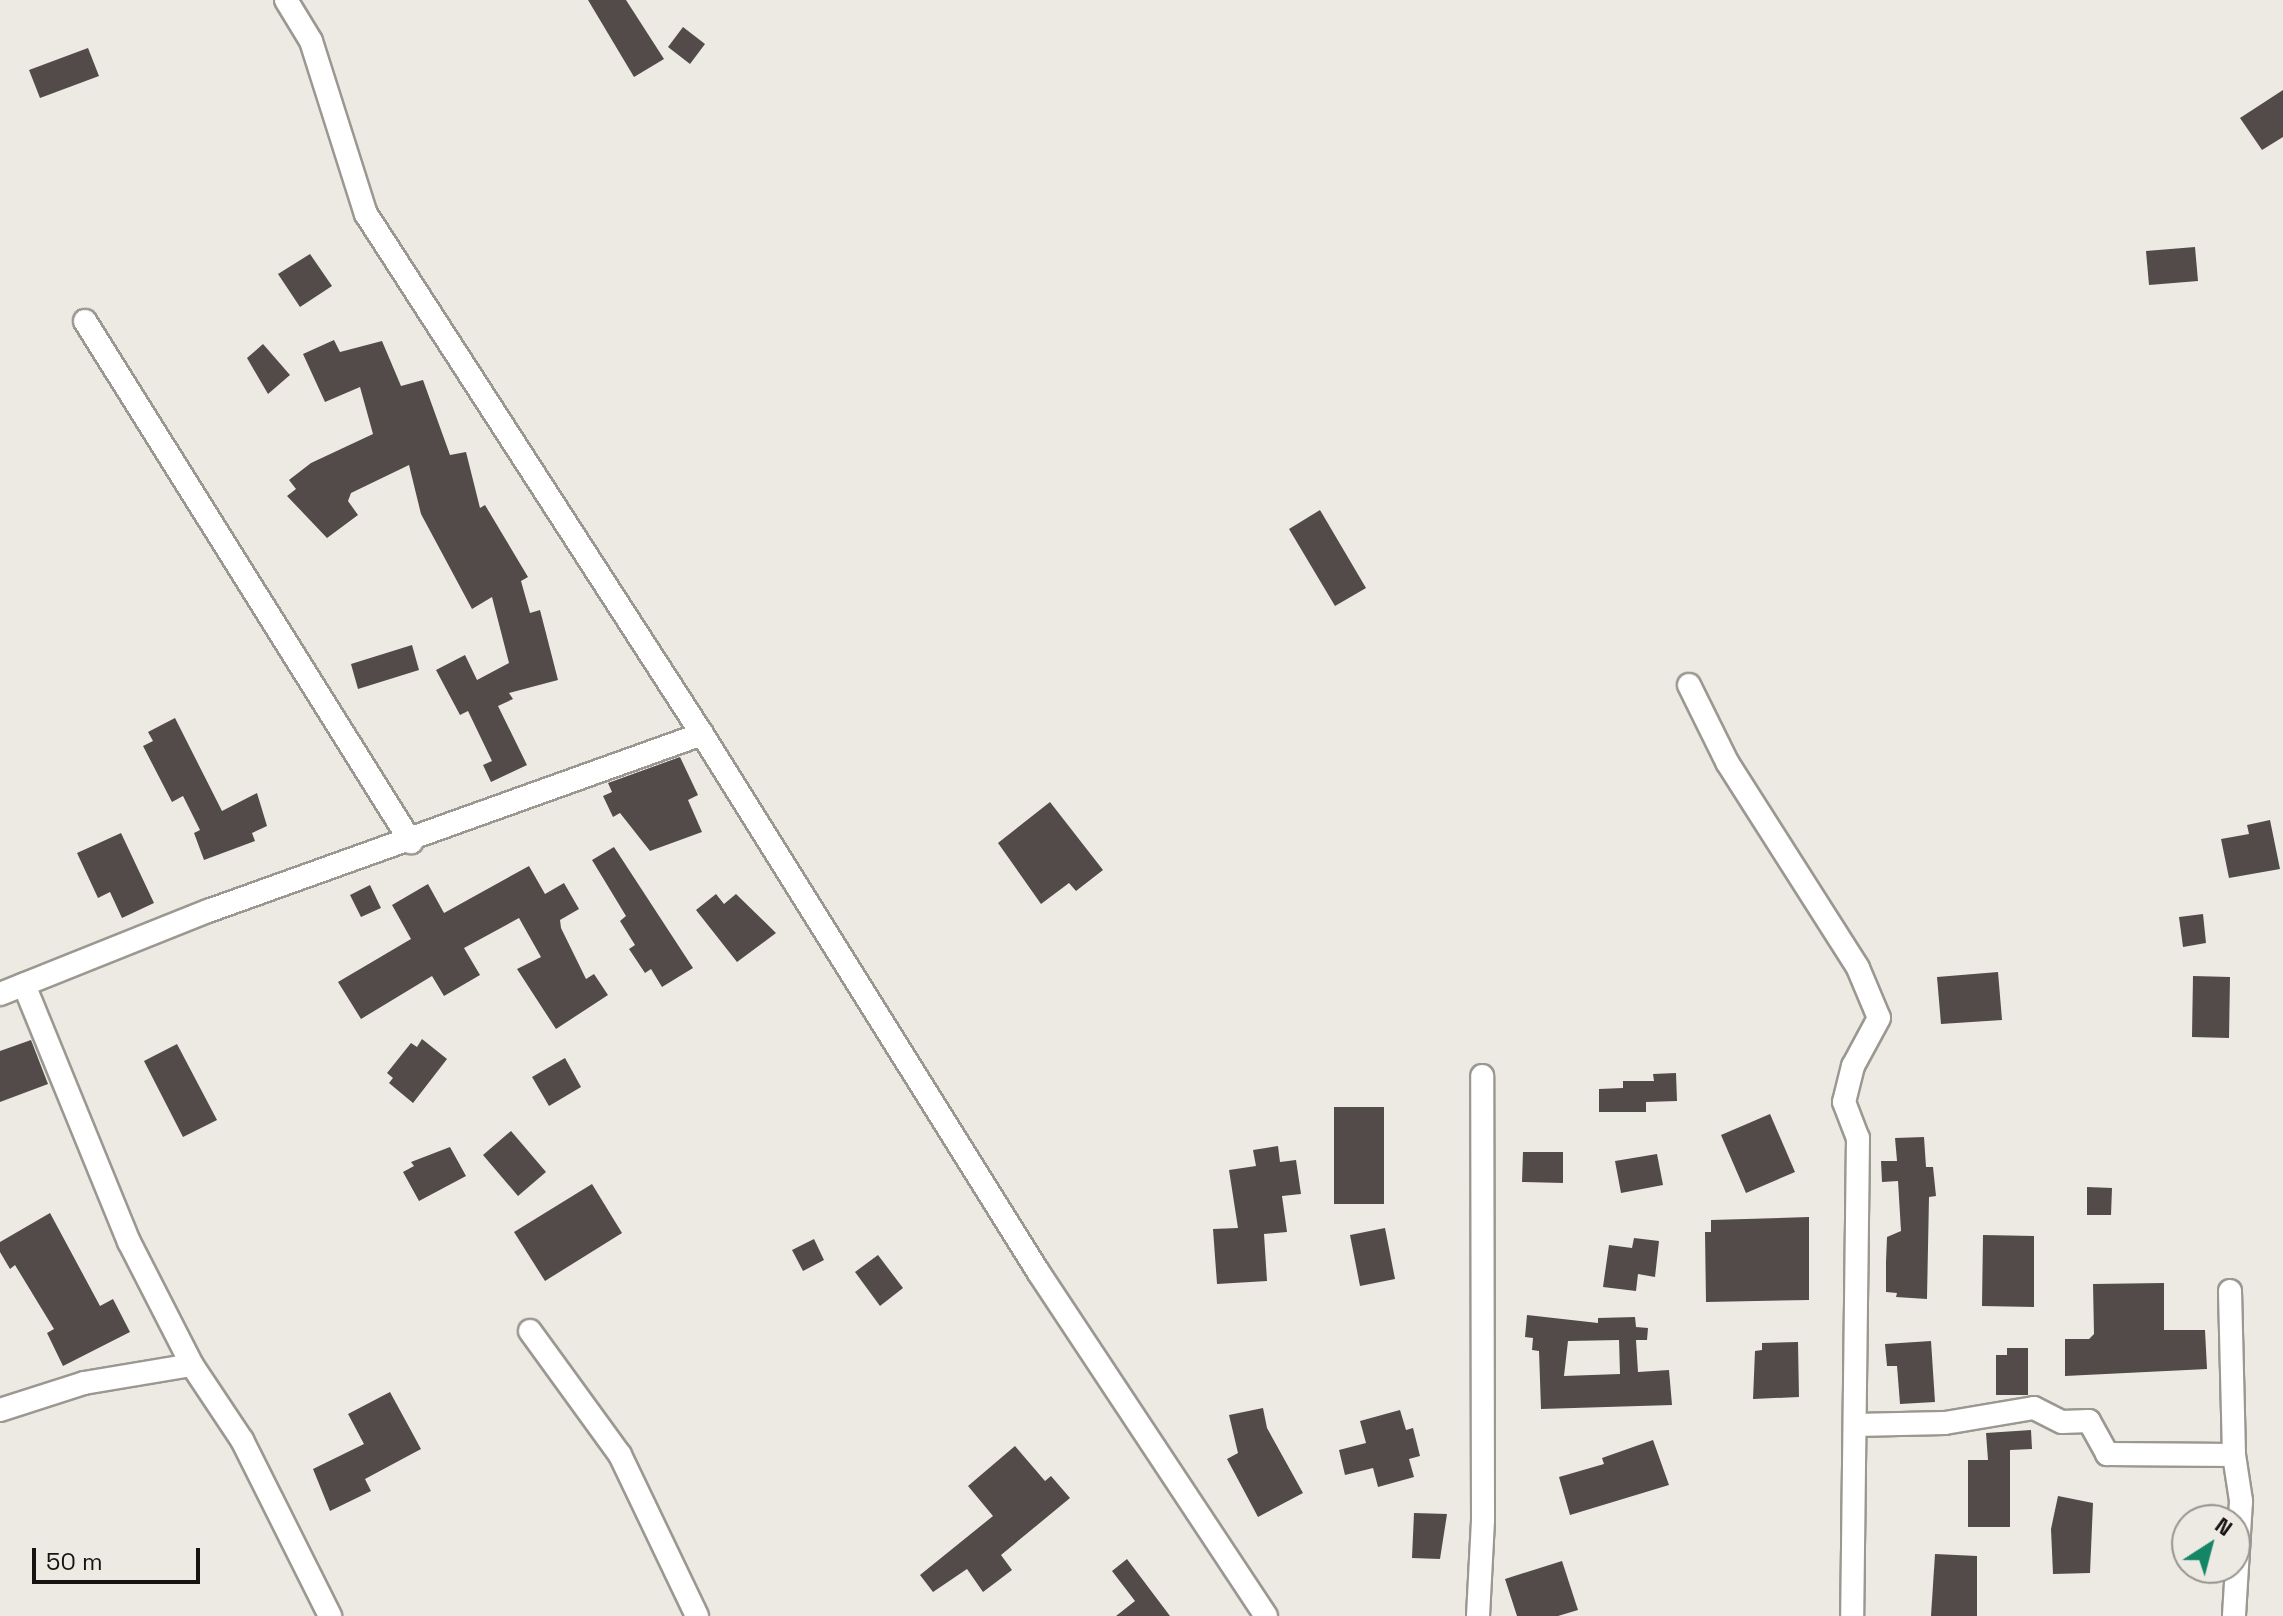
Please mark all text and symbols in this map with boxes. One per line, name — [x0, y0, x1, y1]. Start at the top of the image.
north arrow — [2171, 1504, 2251, 1584]
text: N — [2210, 1511, 2238, 1542]
scale bar — [36, 1532, 204, 1582]
text: 50 m — [46, 1546, 103, 1577]

